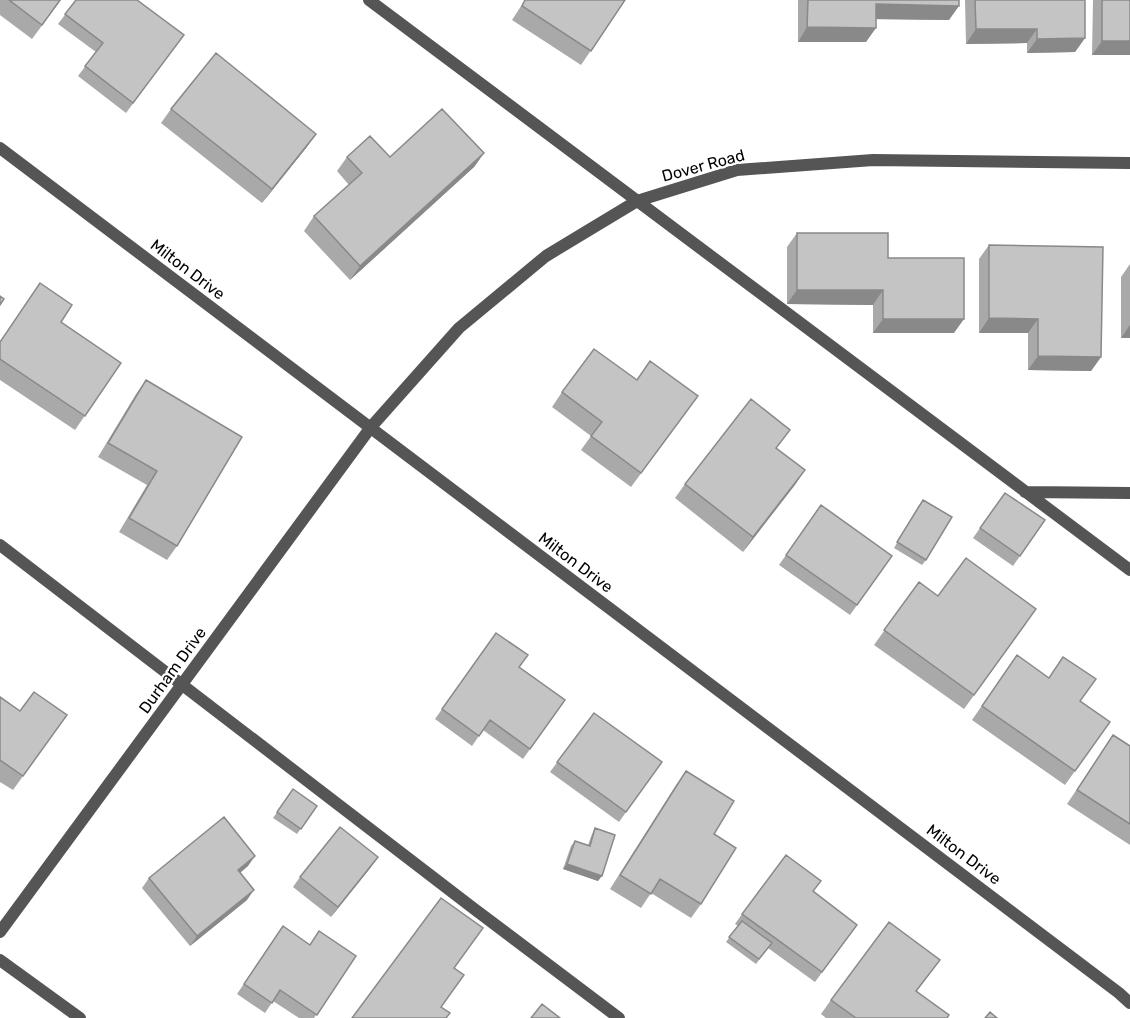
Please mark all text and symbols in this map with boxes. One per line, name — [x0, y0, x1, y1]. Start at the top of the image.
street label: Dover Road — [660, 145, 747, 186]
street label: Milton Drive — [147, 235, 229, 303]
street label: Milton Drive — [535, 528, 617, 596]
street label: Durham Drive — [135, 623, 210, 717]
street label: Milton Drive — [923, 820, 1005, 888]

